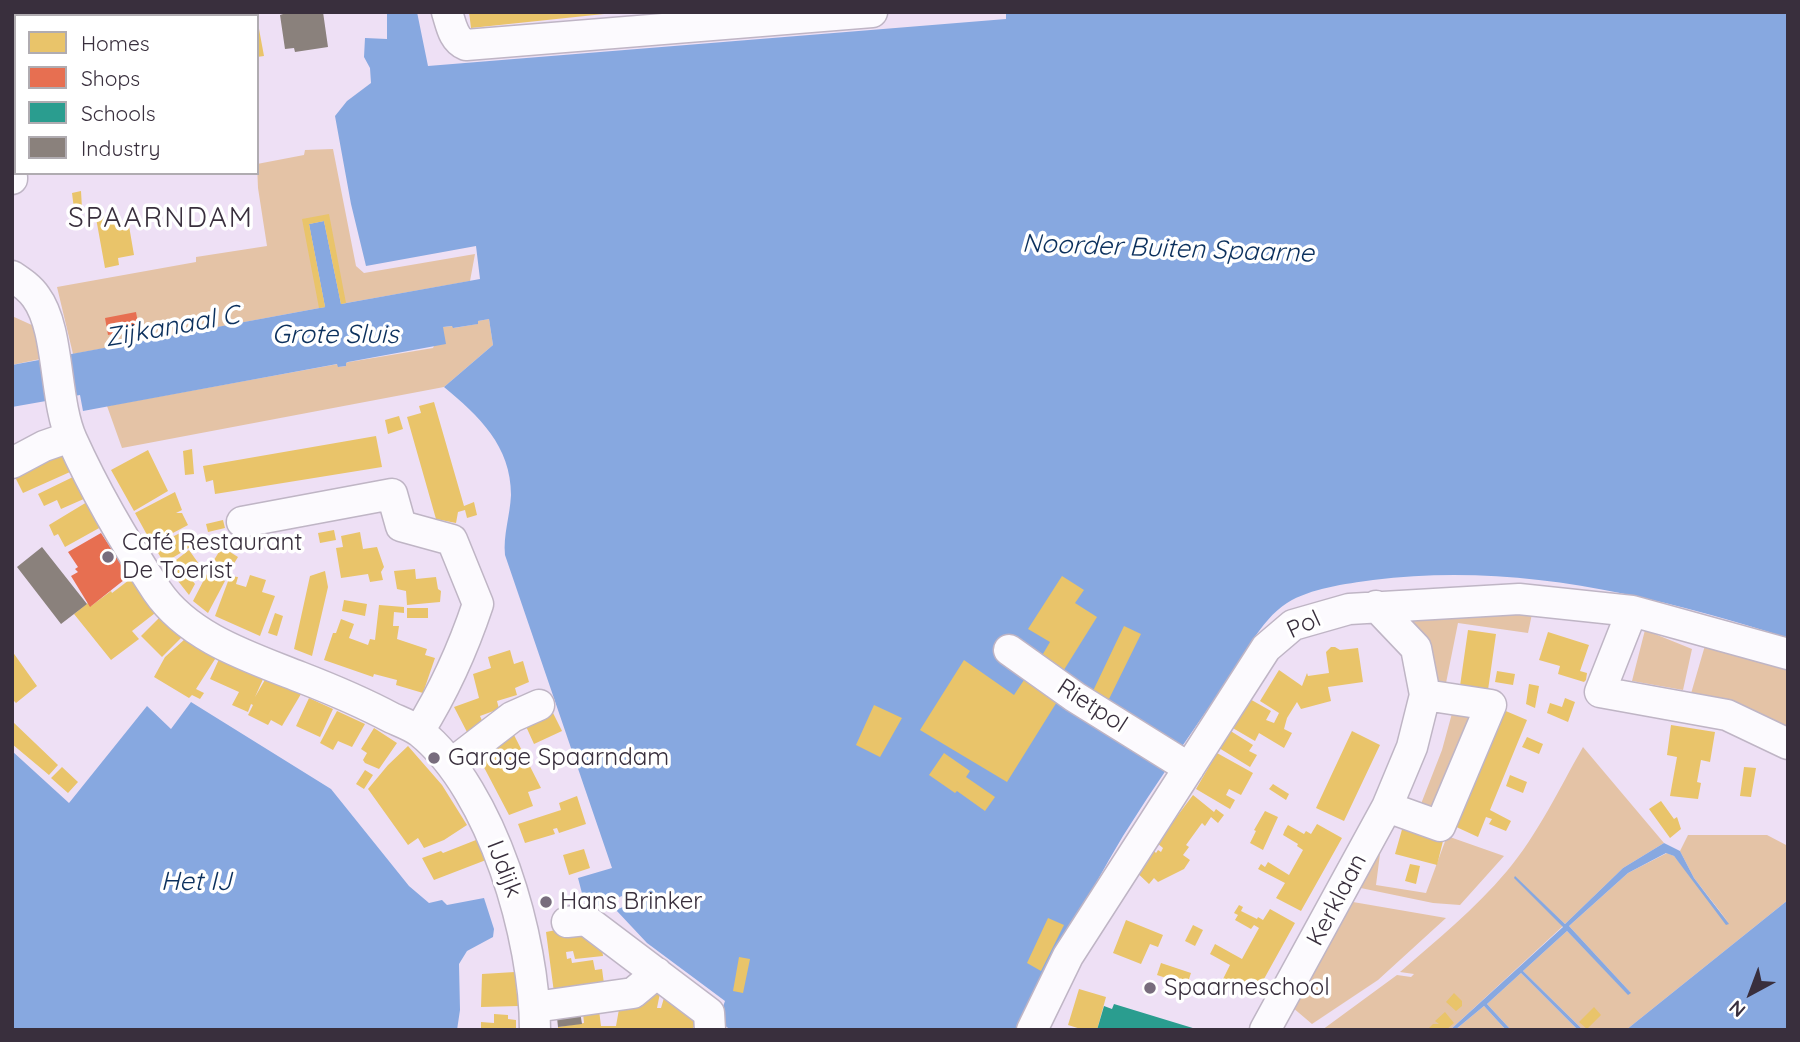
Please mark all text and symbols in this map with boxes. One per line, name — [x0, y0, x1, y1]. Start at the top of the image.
legend — [14, 14, 259, 175]
text: Homes — [81, 30, 150, 56]
text: Shops — [81, 65, 140, 91]
text: Schools — [81, 100, 156, 126]
text: Industry — [81, 135, 160, 161]
district label: SPAARNDAM — [69, 202, 253, 236]
water label: Noorder Buiten Spaarne — [1022, 228, 1314, 270]
water label: Zijkanaal C — [102, 300, 242, 354]
water label: Grote Sluis — [272, 319, 398, 351]
place label: Café Restaurant De Toerist — [122, 529, 302, 585]
marker: Café Restaurant De Toerist — [100, 549, 116, 565]
street label: Pol — [1282, 605, 1326, 645]
street label: Rietpol — [1052, 673, 1132, 739]
place label: Garage Spaarndam — [448, 744, 669, 772]
marker: Garage Spaarndam — [426, 750, 442, 766]
street label: IJdijk — [480, 836, 528, 902]
street label: Kerklaan — [1301, 849, 1373, 951]
water label: Het IJ — [161, 866, 231, 898]
place label: Hans Brinker — [560, 888, 702, 916]
marker: Hans Brinker — [538, 894, 554, 910]
north arrow — [1716, 958, 1786, 1028]
place label: Spaarneschool — [1164, 974, 1330, 1002]
marker: Spaarneschool — [1142, 980, 1158, 996]
text: N — [1724, 995, 1750, 1022]

